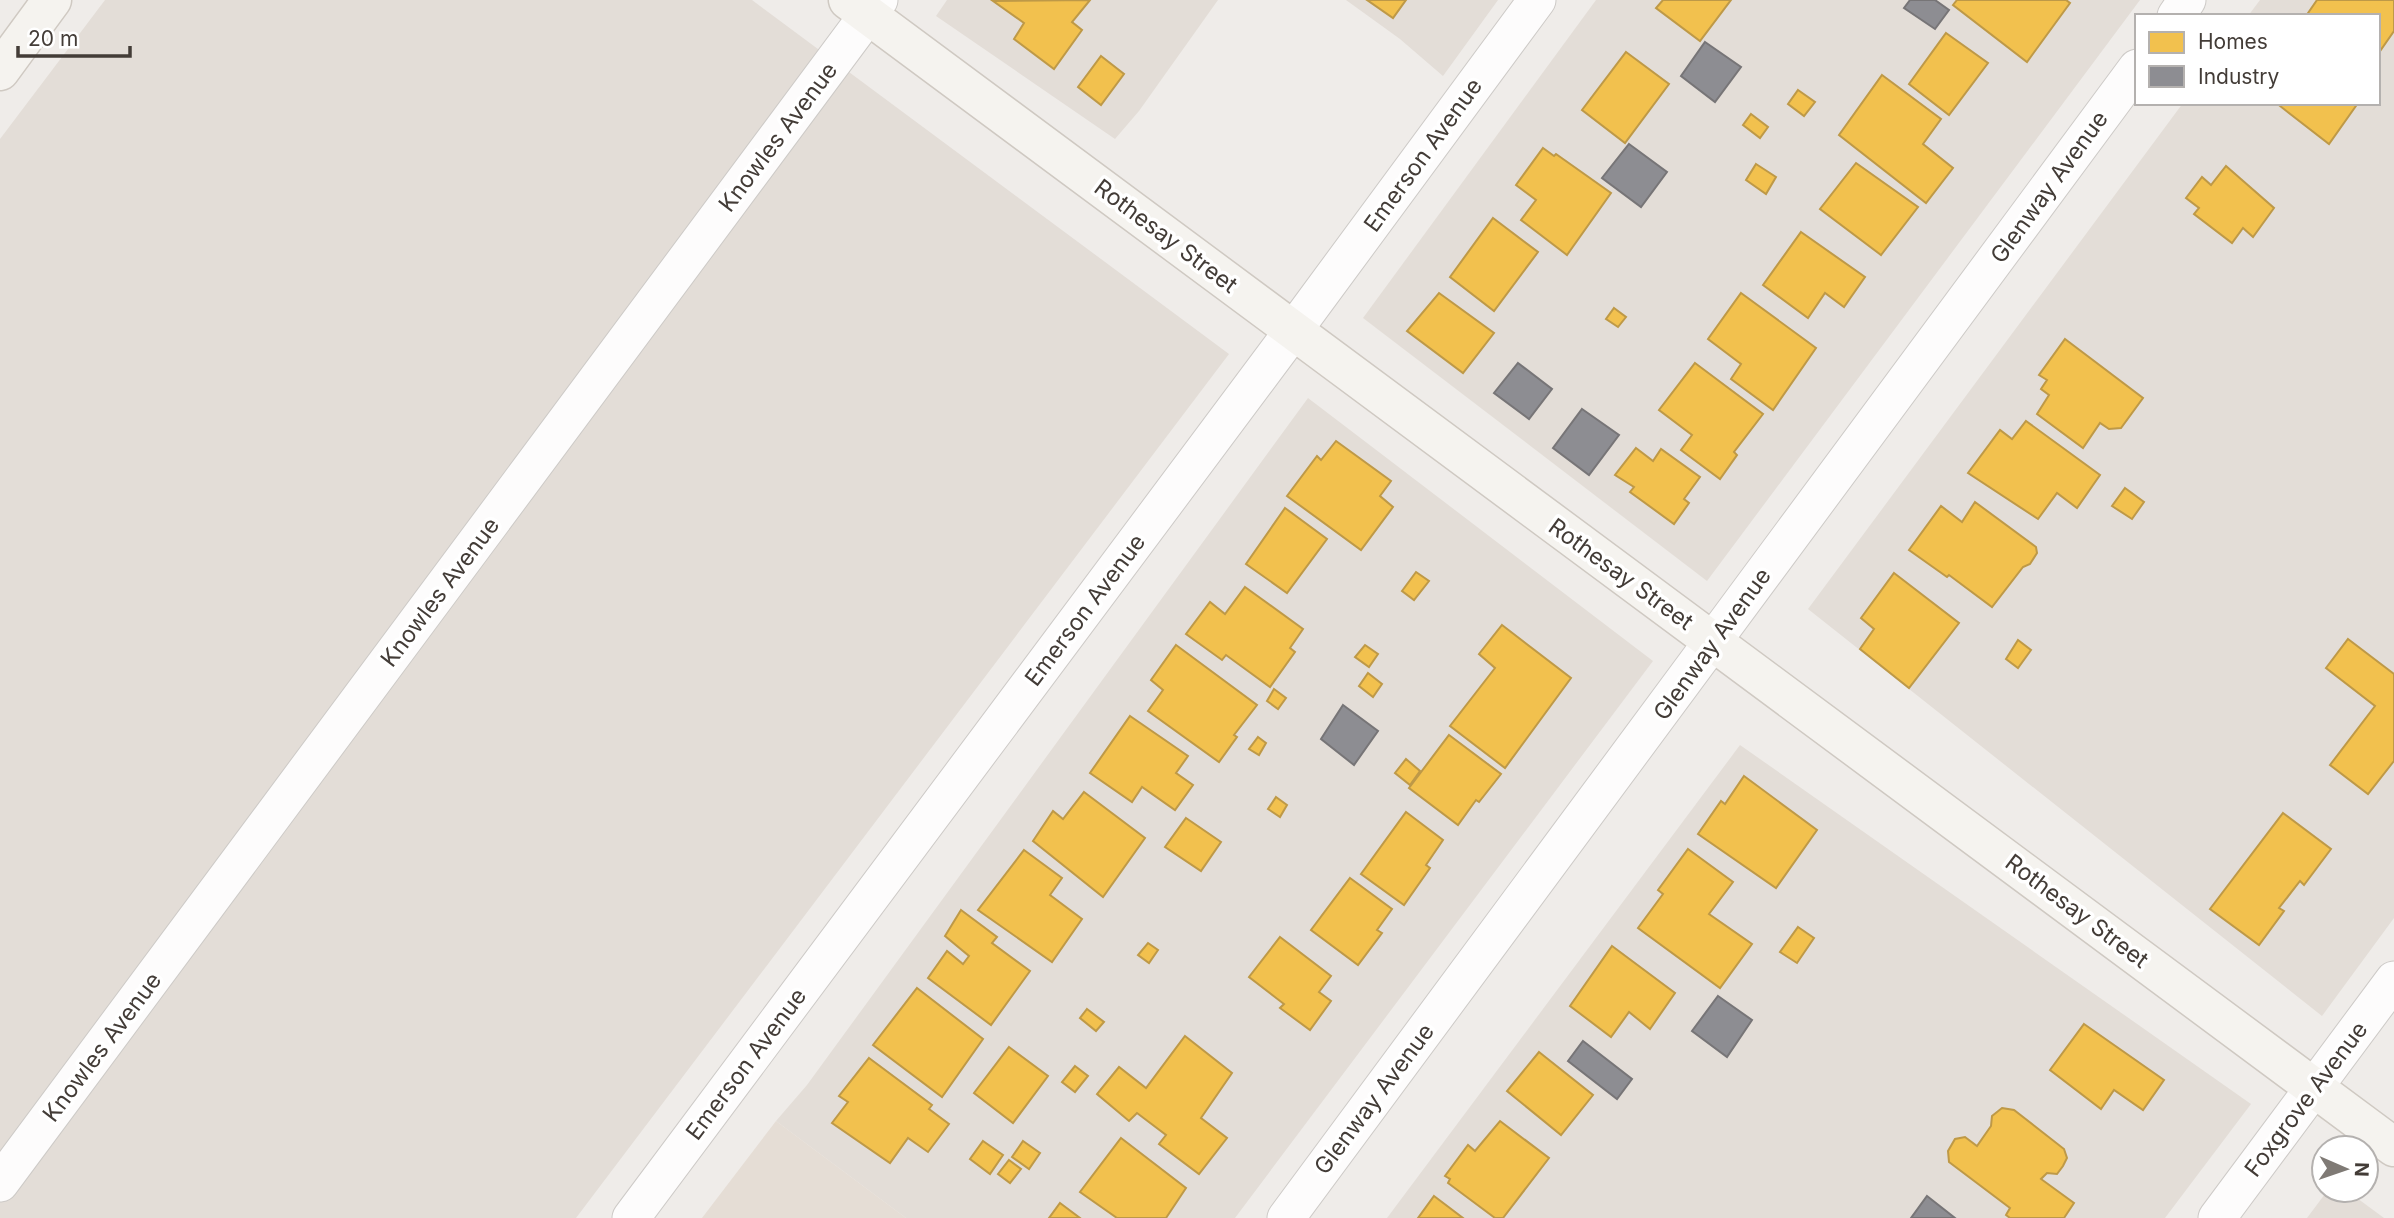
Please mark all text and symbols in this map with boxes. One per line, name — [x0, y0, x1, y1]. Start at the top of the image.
scale bar — [18, 14, 130, 58]
legend — [2135, 14, 2380, 105]
text: 20 m — [28, 26, 78, 51]
text: Homes — [2198, 29, 2268, 54]
street label: Knowles Avenue — [713, 57, 843, 217]
text: Industry — [2198, 64, 2280, 89]
street label: Emerson Avenue — [1358, 73, 1488, 237]
street label: Glenway Avenue — [1984, 105, 2114, 269]
street label: Rothesay Street — [1089, 173, 1243, 299]
street label: Knowles Avenue — [375, 512, 505, 672]
street label: Rothesay Street — [1543, 512, 1699, 636]
street label: Emerson Avenue — [1019, 529, 1151, 691]
street label: Glenway Avenue — [1647, 562, 1777, 726]
street label: Rothesay Street — [2000, 848, 2154, 974]
street label: Knowles Avenue — [37, 967, 167, 1127]
street label: Emerson Avenue — [680, 983, 812, 1145]
street label: Foxgrove Avenue — [2239, 1016, 2373, 1182]
street label: Glenway Avenue — [1308, 1018, 1440, 1180]
north arrow — [2310, 1134, 2380, 1204]
text: N — [2350, 1162, 2373, 1177]

